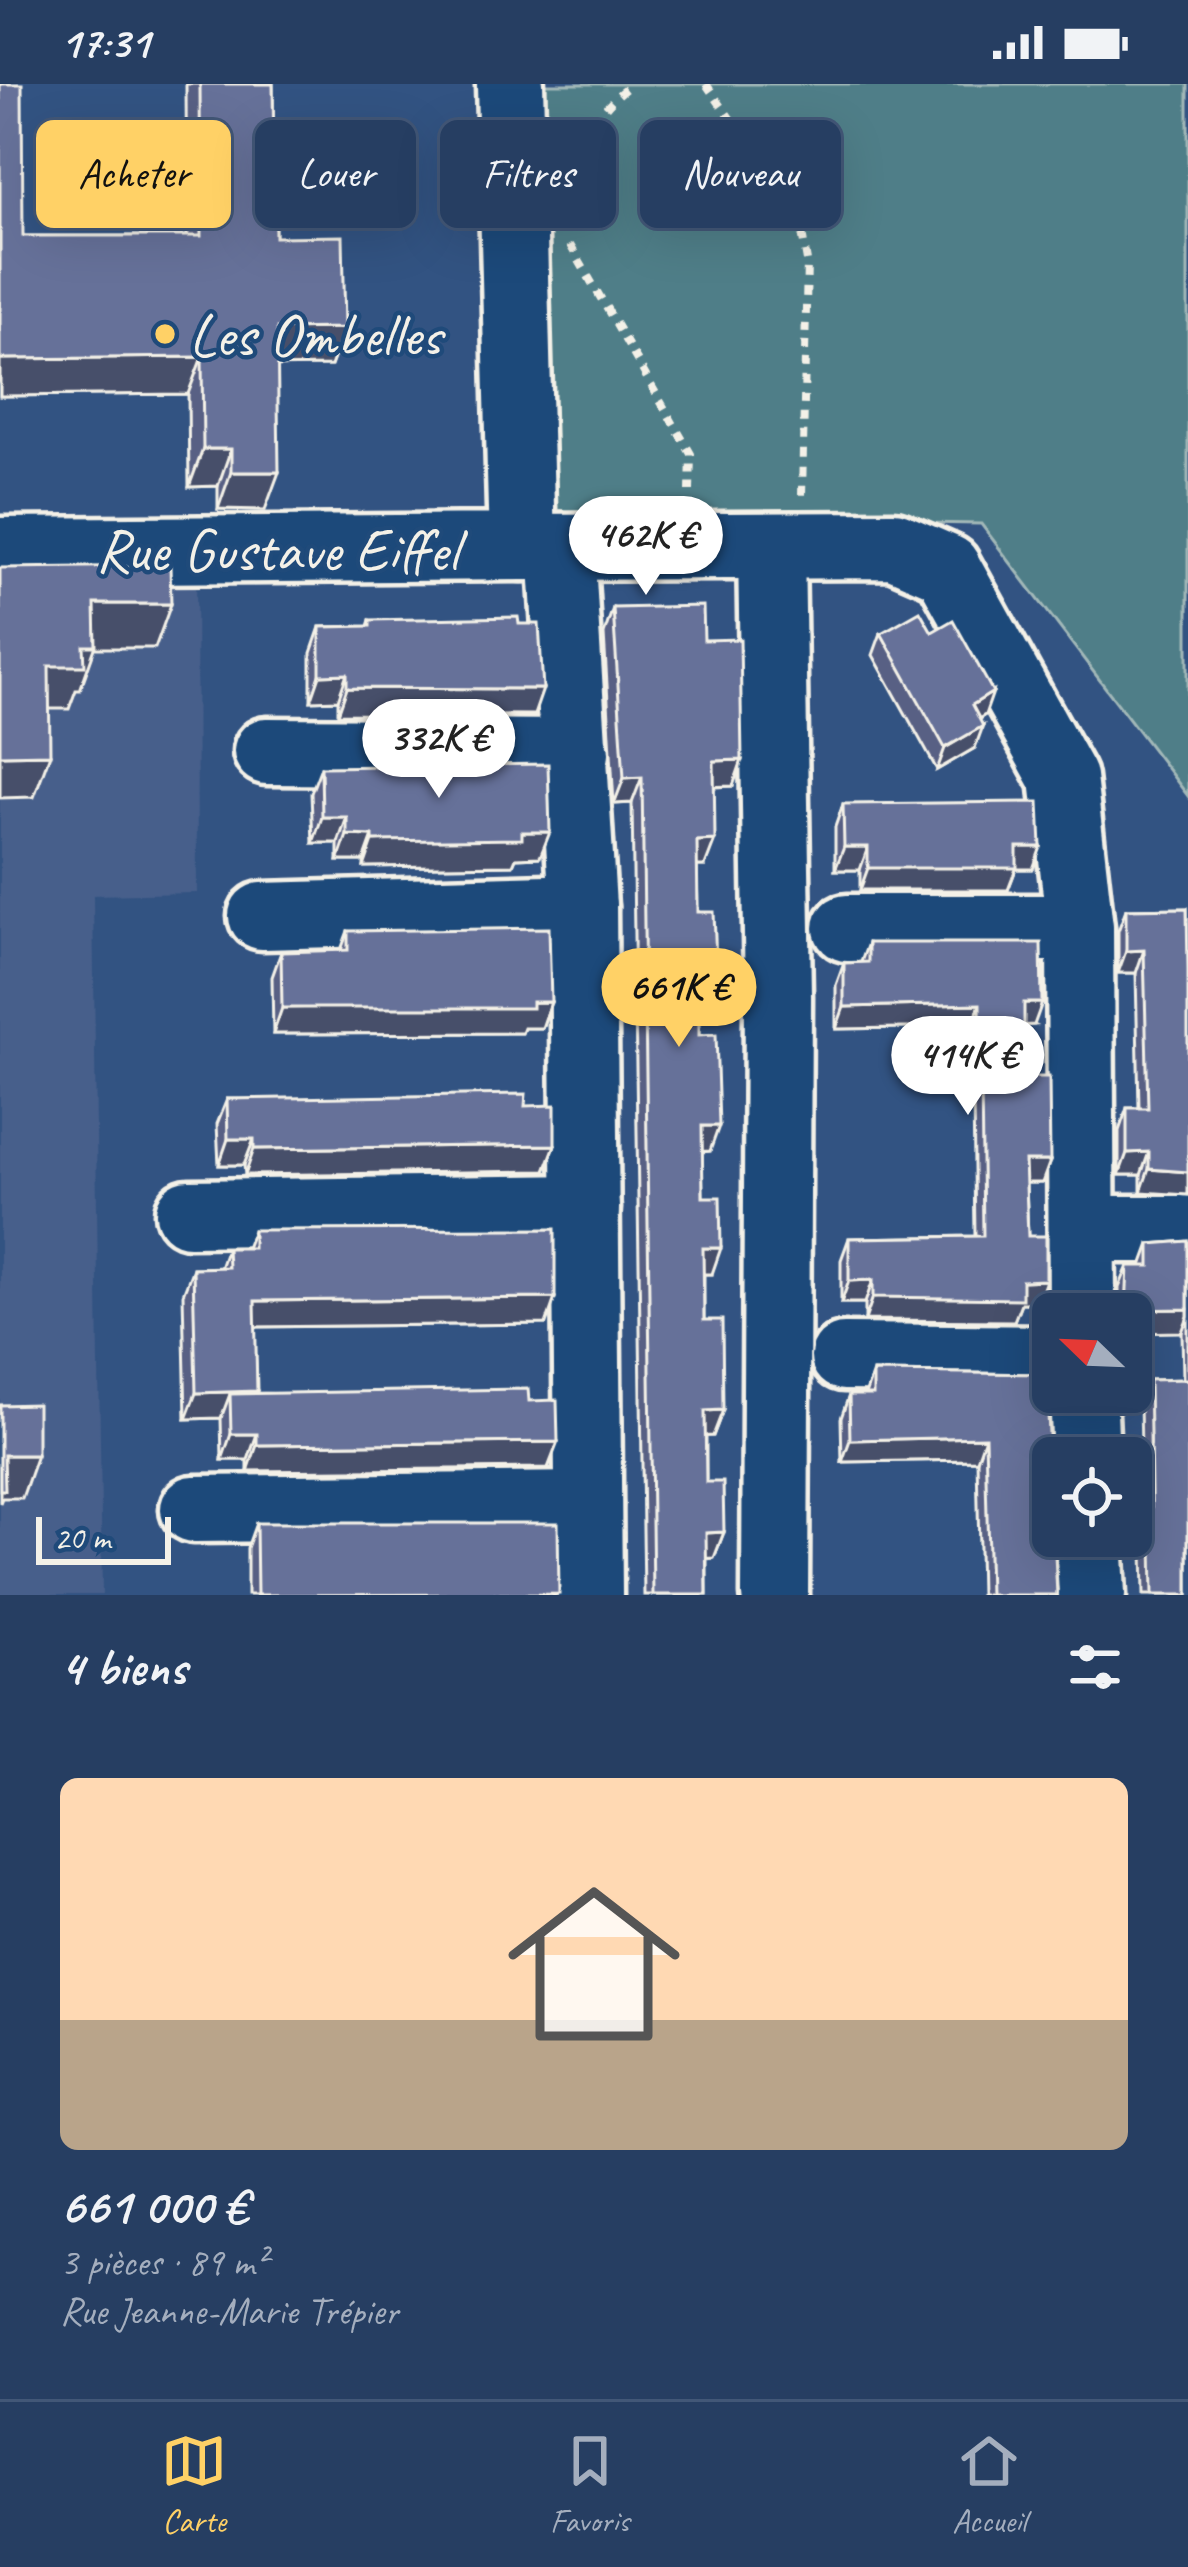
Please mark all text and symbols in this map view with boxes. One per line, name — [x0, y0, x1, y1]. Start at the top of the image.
text: 17:31 — [60, 14, 150, 71]
chip: Acheter — [36, 120, 231, 228]
chip: Louer — [255, 120, 416, 228]
chip: Filtres — [440, 120, 616, 228]
chip: Nouveau — [640, 120, 841, 228]
place label: Les Ombelles — [189, 297, 446, 373]
marker: Les Ombelles — [152, 321, 178, 347]
pin: 462K € — [548, 496, 744, 598]
text: 462K € — [596, 510, 696, 559]
street label: Rue Gustave Eiffel — [96, 512, 468, 588]
pin: 332K € — [341, 699, 537, 801]
text: 332K € — [389, 713, 489, 762]
pin: 661K € — [581, 948, 777, 1050]
text: 661K € — [628, 962, 730, 1011]
pin: 414K € — [870, 1016, 1066, 1118]
text: 414K € — [918, 1030, 1018, 1079]
north arrow — [1032, 1293, 1152, 1413]
map controls — [1032, 1293, 1152, 1557]
button: locate — [1032, 1437, 1152, 1557]
scale bar — [36, 1511, 171, 1564]
text: 20 m — [54, 1517, 110, 1559]
icon: filters — [1062, 1634, 1128, 1700]
text: 4 biens — [60, 1635, 186, 1699]
icon: home — [486, 1856, 702, 2072]
text: 661 000 € — [60, 2174, 247, 2238]
text: 3 pièces · 89 m² — [60, 2238, 267, 2287]
text: Rue Jeanne-Marie Trépier — [60, 2287, 398, 2336]
tab: Carte — [161, 2428, 227, 2542]
tab: Favoris — [550, 2428, 630, 2542]
tab: Accueil — [952, 2428, 1027, 2542]

